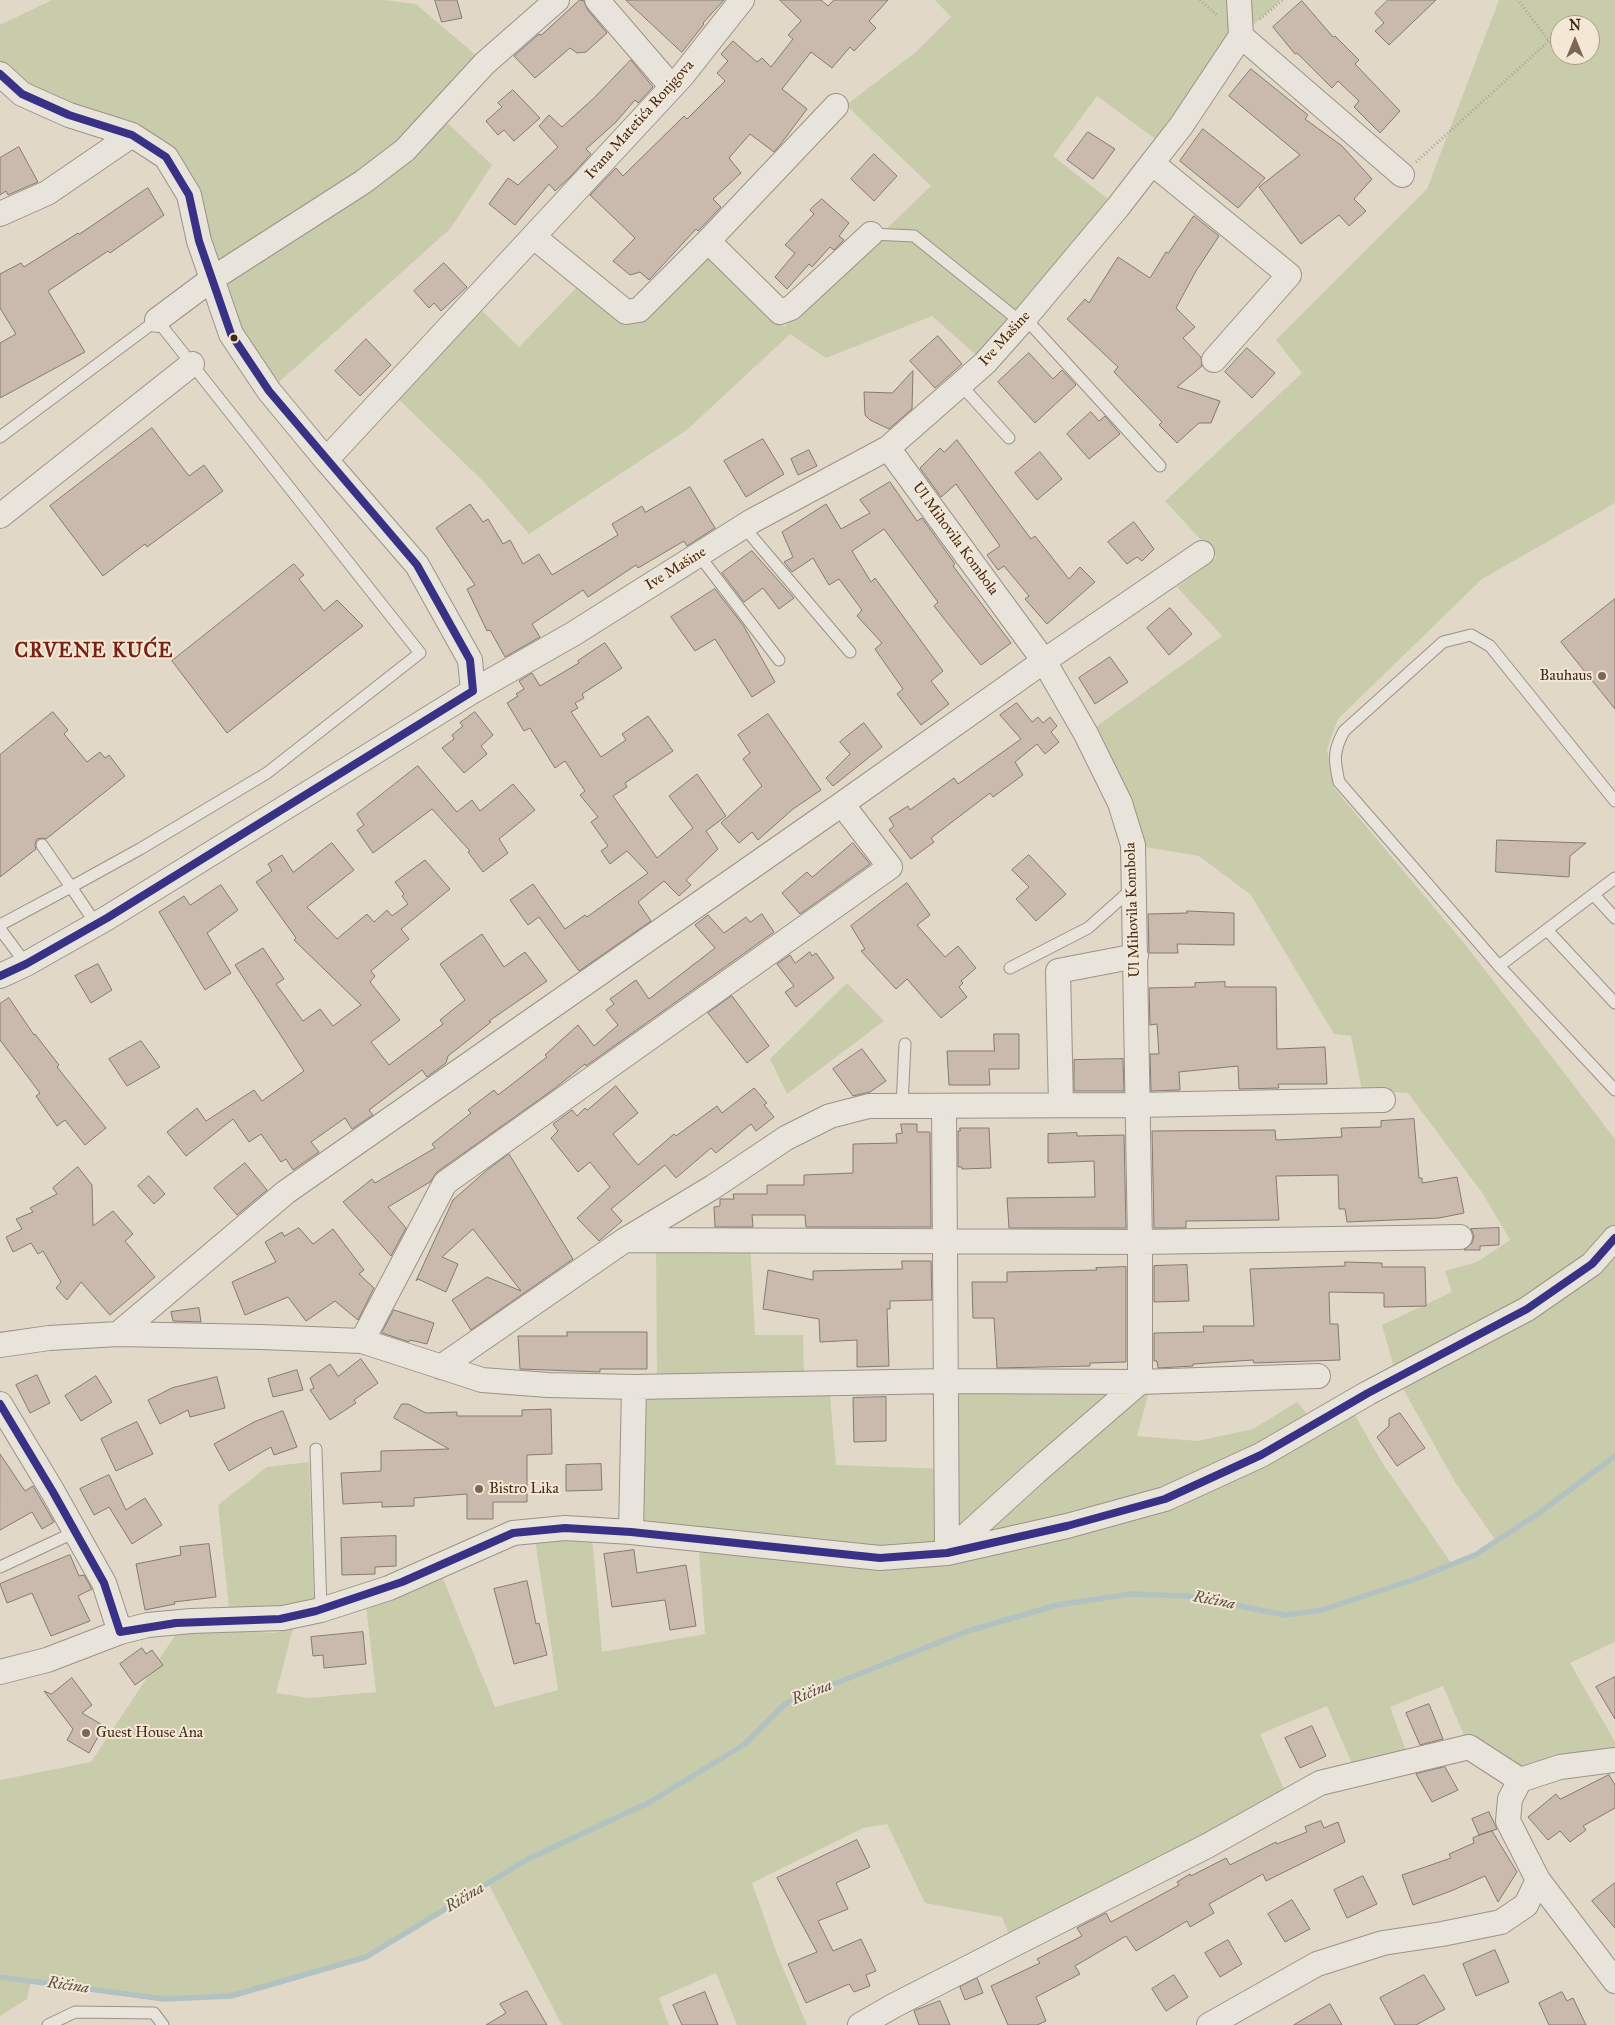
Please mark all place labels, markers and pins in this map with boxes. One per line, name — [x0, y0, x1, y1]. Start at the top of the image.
unlabelled marker — [229, 333, 239, 343]
place label: Bauhaus — [1540, 667, 1592, 685]
marker: Bauhaus — [1596, 670, 1608, 682]
place label: Bistro Lika — [489, 1480, 559, 1498]
marker: Bistro Lika — [473, 1483, 485, 1495]
place label: Guest House Ana — [96, 1724, 203, 1742]
marker: Guest House Ana — [80, 1727, 92, 1739]

